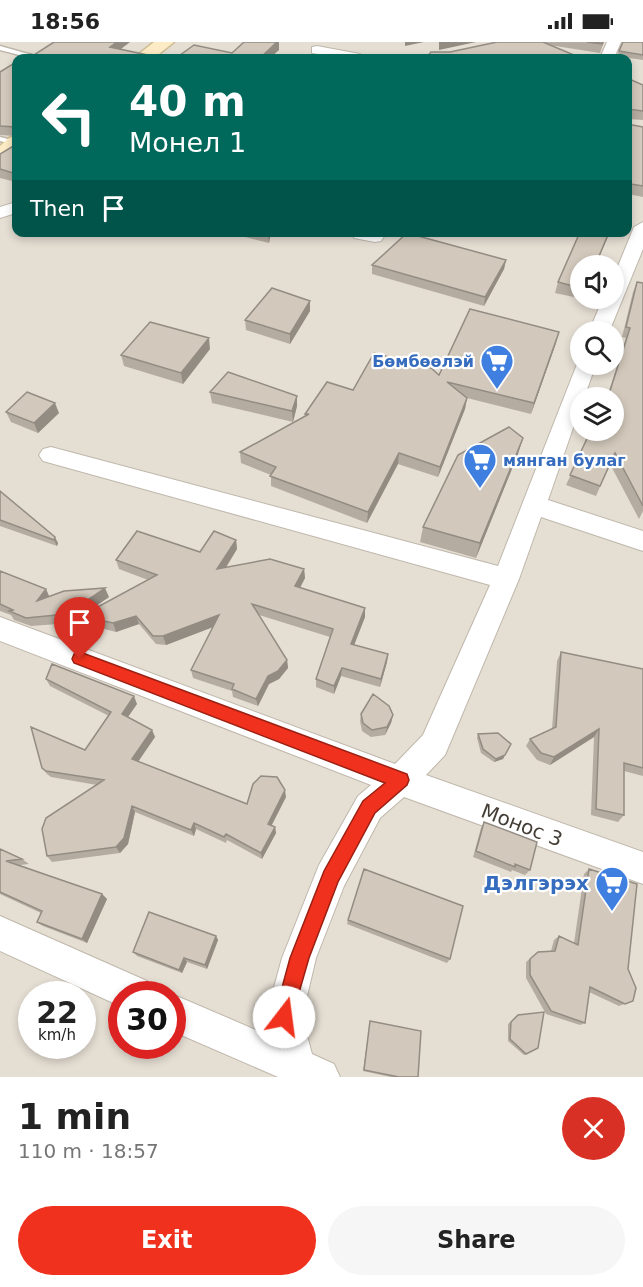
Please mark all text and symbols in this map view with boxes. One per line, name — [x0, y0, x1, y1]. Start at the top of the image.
text: 18:56 — [30, 9, 100, 34]
text: 40 m — [129, 77, 246, 126]
icon: left — [30, 78, 108, 156]
text: Монел 1 — [129, 127, 246, 158]
icon: arrive — [97, 192, 130, 225]
text: Then — [30, 196, 85, 221]
map controls — [570, 255, 624, 441]
button: sound — [570, 255, 624, 309]
button: search — [570, 321, 624, 375]
supermarket icon: Бөмбөөлэй — [479, 343, 515, 390]
place label: Бөмбөөлэй — [372, 352, 474, 371]
button: layers — [570, 387, 624, 441]
supermarket icon: мянган булаг — [462, 442, 498, 489]
place label: мянган булаг — [503, 451, 626, 470]
pin — [54, 597, 105, 659]
icon: arrive — [63, 606, 96, 639]
street label: Монос 3 — [478, 799, 566, 851]
supermarket icon: Дэлгэрэх — [594, 865, 630, 912]
place label: Дэлгэрэх — [483, 871, 589, 895]
speed limit sign: 30 — [108, 981, 186, 1059]
position arrow — [252, 985, 316, 1049]
text: 22 — [36, 995, 78, 1030]
text: km/h — [38, 1026, 76, 1044]
text: 1 min — [18, 1096, 131, 1137]
button: close — [562, 1097, 625, 1160]
text: 110 m · 18:57 — [18, 1139, 159, 1163]
button: Exit — [18, 1206, 316, 1275]
button: Share — [328, 1206, 625, 1275]

